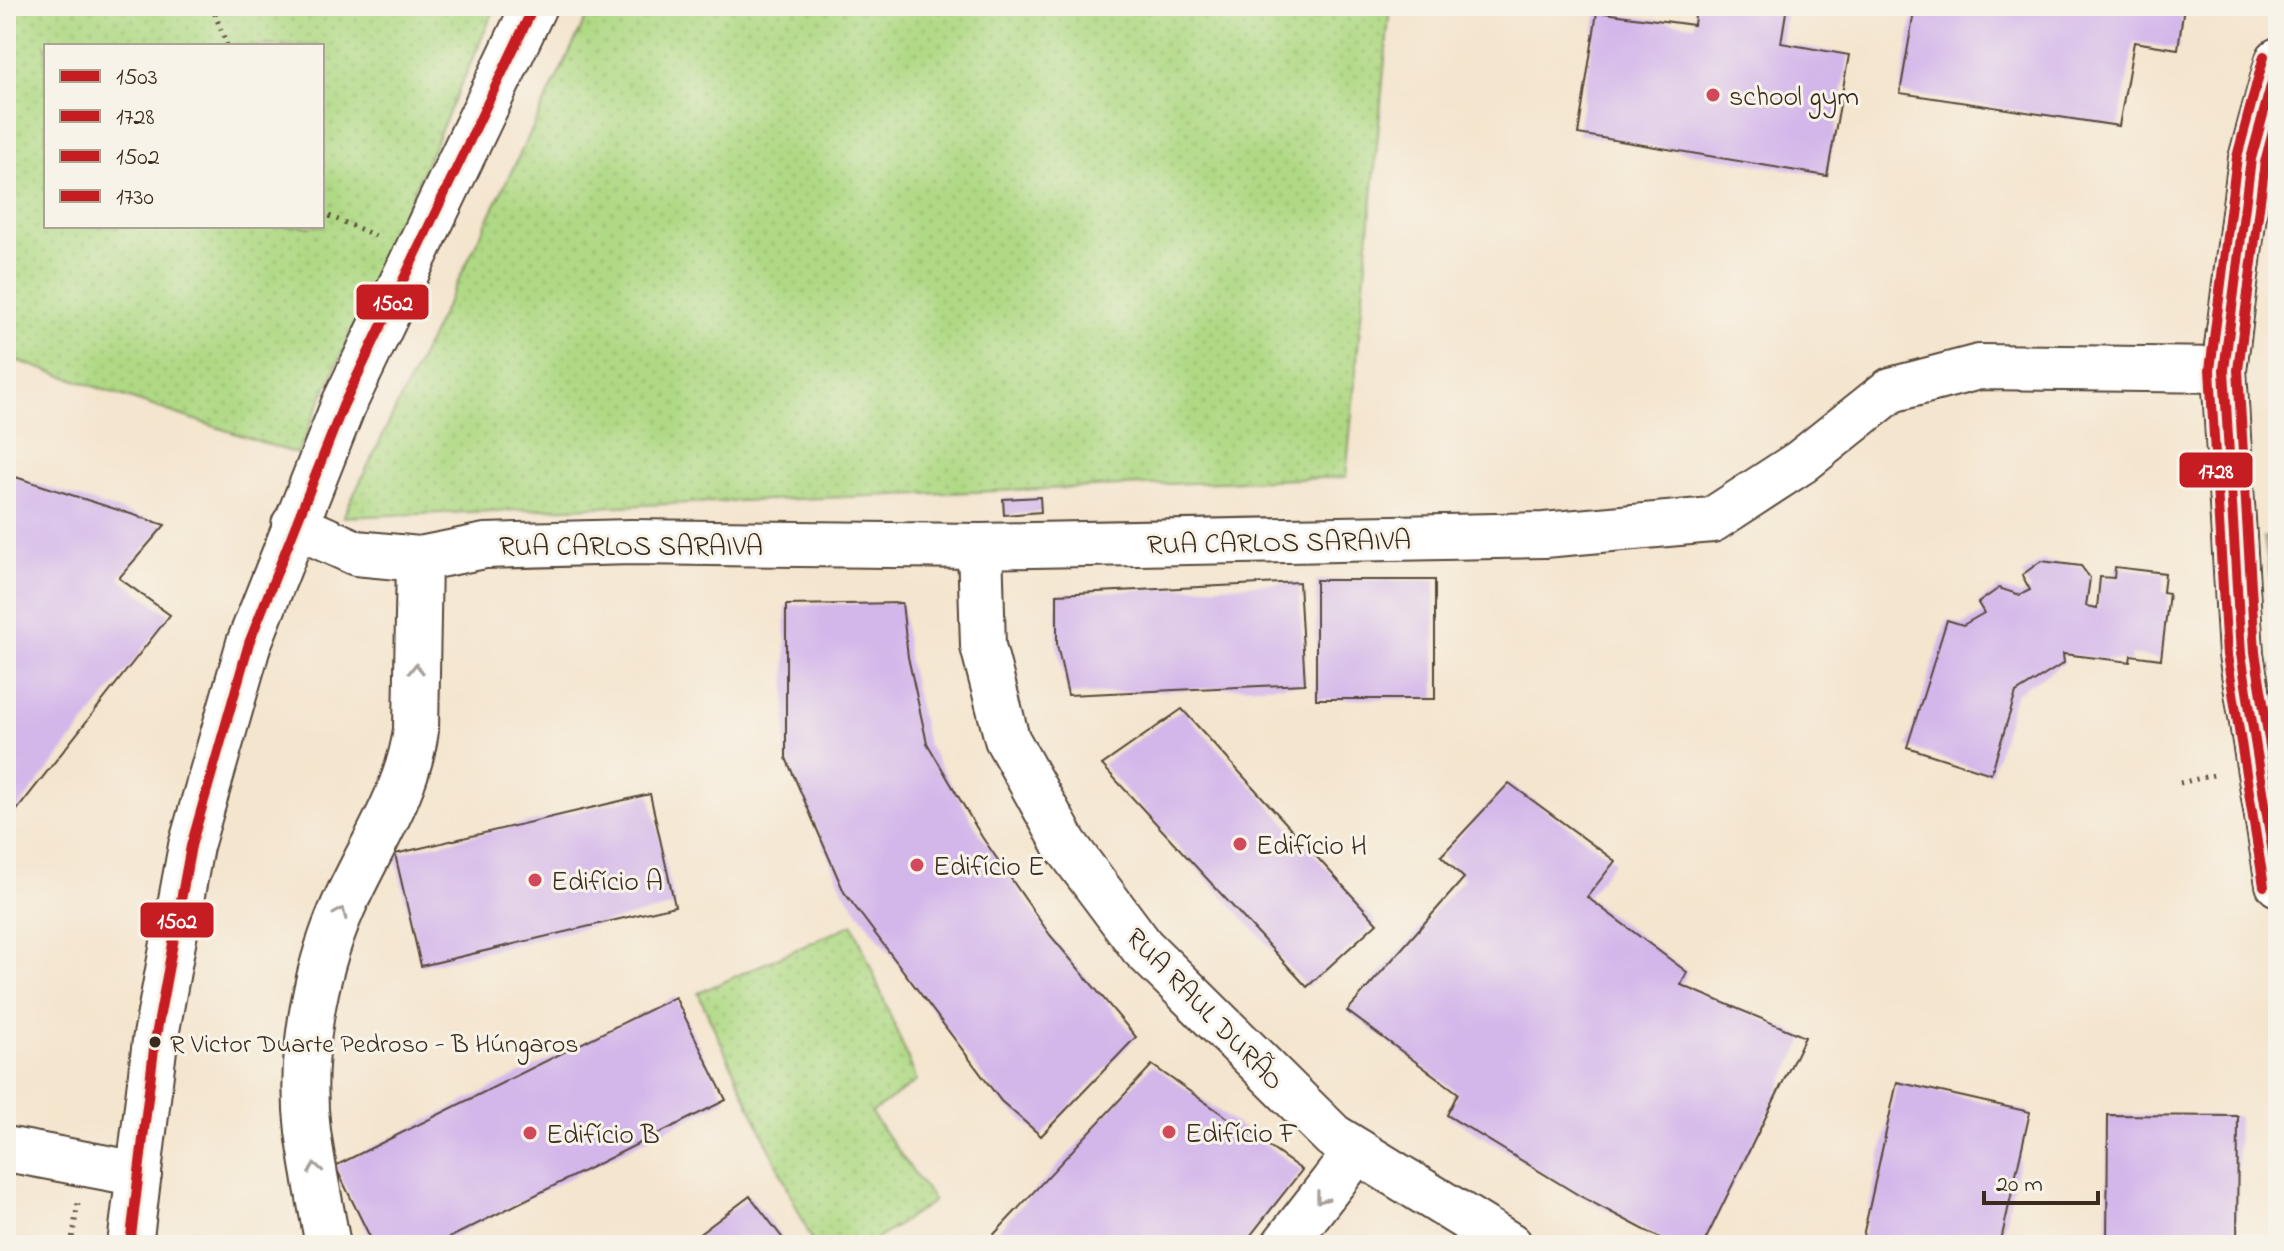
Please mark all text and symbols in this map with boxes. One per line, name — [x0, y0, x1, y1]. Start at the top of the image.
legend — [44, 44, 324, 228]
text: 1503 — [116, 61, 158, 96]
place label: school gym — [1729, 78, 1859, 119]
marker: school gym — [1704, 86, 1722, 104]
text: 1728 — [116, 101, 154, 136]
text: 1502 — [116, 141, 160, 176]
text: 1730 — [116, 181, 154, 216]
line badge: 1502 — [355, 283, 430, 321]
text: 1502 — [373, 289, 413, 321]
line badge: 1728 — [2178, 451, 2254, 489]
text: 1728 — [2198, 457, 2234, 489]
street label: RUA CARLOS SARAIVA — [1147, 522, 1412, 567]
street label: RUA CARLOS SARAIVA — [499, 528, 763, 569]
one-way arrow — [407, 662, 425, 675]
place label: Edifício H — [1256, 827, 1367, 868]
marker: Edifício H — [1231, 835, 1249, 853]
place label: Edifício E — [933, 848, 1045, 889]
marker: Edifício E — [908, 856, 926, 874]
place label: Edifício A — [551, 863, 663, 904]
marker: Edifício A — [526, 871, 544, 889]
line badge: 1502 — [139, 901, 215, 939]
text: 1502 — [157, 907, 197, 939]
one-way arrow — [331, 907, 347, 921]
street label: RUA RAUL DURÃO — [1115, 920, 1292, 1101]
place label: R Victor Duarte Pedroso - B Húngaros — [170, 1027, 578, 1065]
marker: R Victor Duarte Pedroso - B Húngaros — [147, 1034, 163, 1050]
place label: Edifício F — [1185, 1115, 1298, 1156]
place label: Edifício B — [546, 1116, 660, 1157]
marker: Edifício F — [1160, 1123, 1178, 1141]
marker: Edifício B — [521, 1124, 539, 1142]
scale bar — [1984, 1155, 2098, 1205]
one-way arrow — [307, 1161, 324, 1175]
text: 20 m — [1996, 1168, 2043, 1203]
one-way arrow — [1316, 1189, 1330, 1204]

